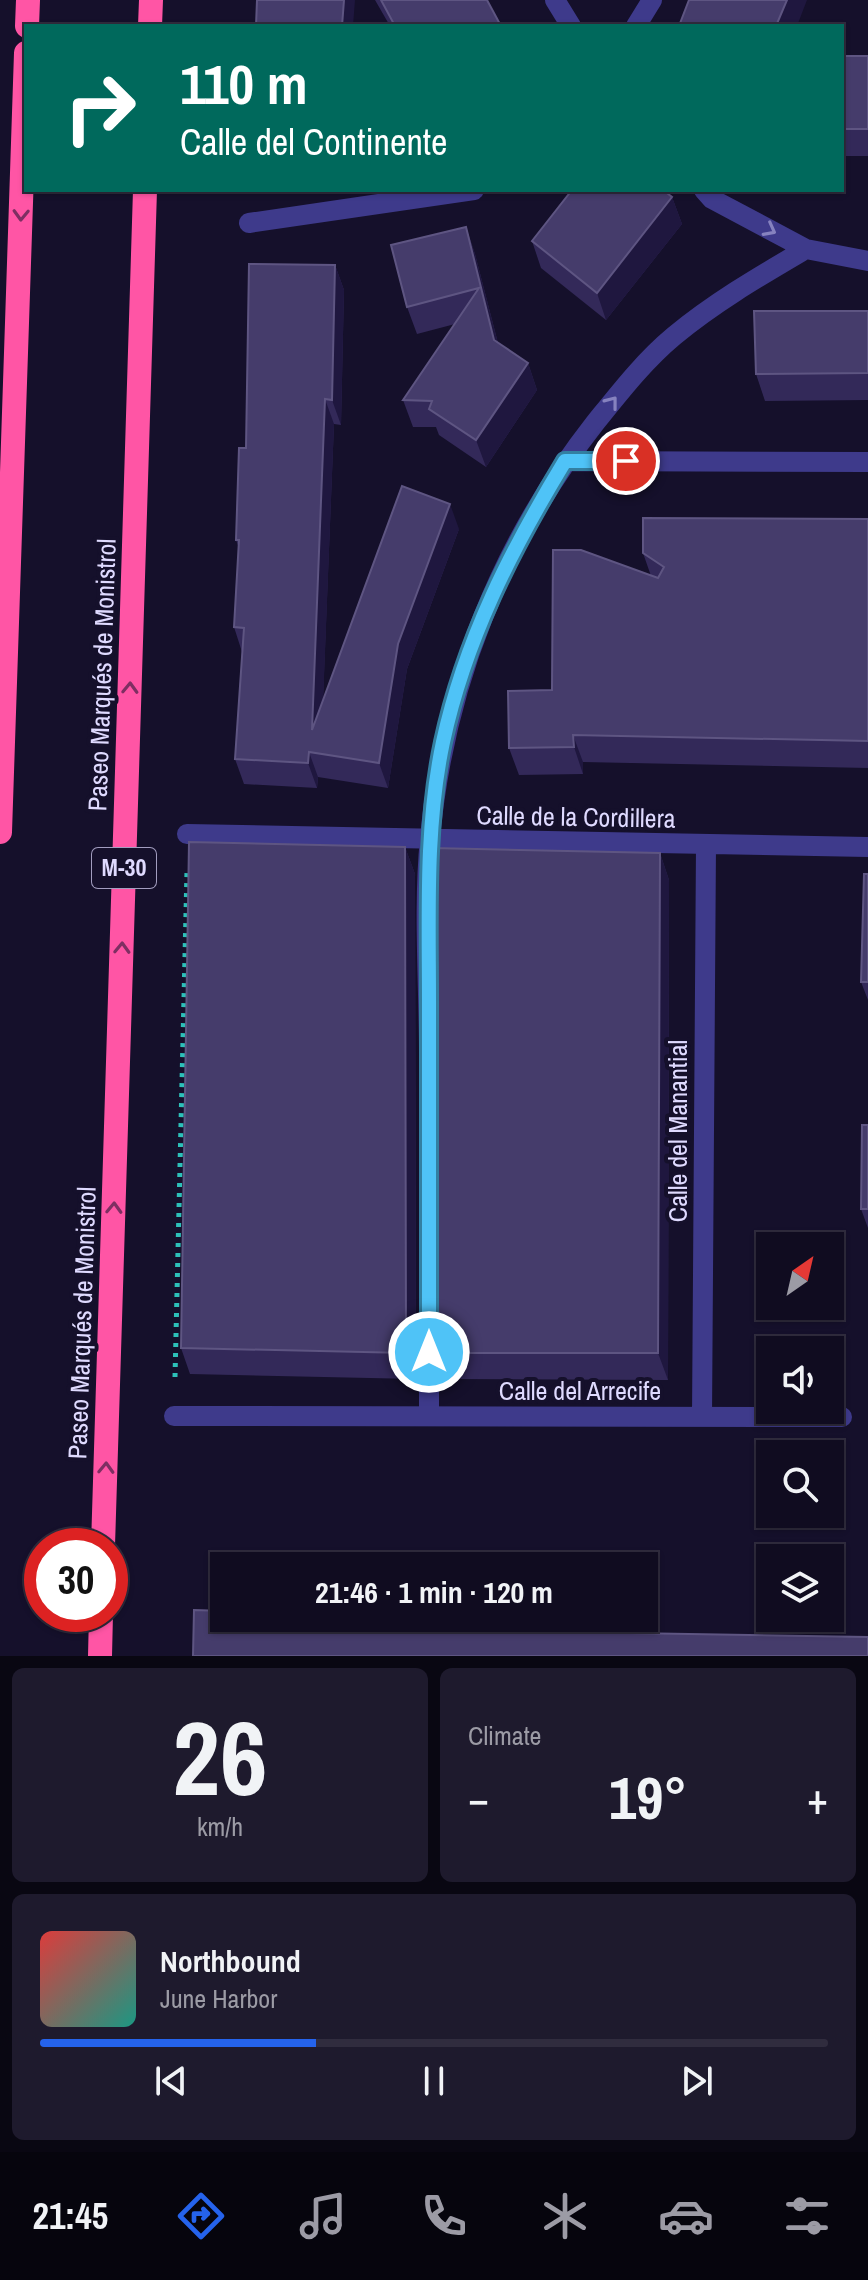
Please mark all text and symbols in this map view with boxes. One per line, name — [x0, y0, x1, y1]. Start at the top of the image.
text: 110 m — [180, 46, 308, 121]
icon: right — [48, 56, 152, 160]
text: Calle del Continente — [180, 118, 447, 166]
one-way arrow — [12, 209, 29, 222]
one-way arrow — [762, 220, 776, 235]
one-way arrow — [602, 396, 616, 411]
pin — [592, 427, 660, 495]
icon: arrive — [604, 439, 648, 483]
street label: Paseo Marqués de Monistrol — [79, 538, 124, 812]
one-way arrow — [121, 681, 138, 694]
street label: Calle de la Cordillera — [476, 797, 676, 836]
road number: M-30 — [92, 848, 156, 888]
one-way arrow — [113, 941, 130, 954]
street label: Calle del Manantial — [660, 1040, 695, 1222]
street label: Paseo Marqués de Monistrol — [59, 1186, 104, 1460]
one-way arrow — [105, 1201, 122, 1214]
north arrow — [756, 1232, 844, 1320]
map controls — [756, 1232, 844, 1632]
position arrow — [387, 1310, 471, 1394]
button: sound — [756, 1336, 844, 1424]
street label: Calle del Arrecife — [499, 1373, 661, 1408]
button: search — [756, 1440, 844, 1528]
one-way arrow — [97, 1461, 114, 1474]
speed limit sign: 30 — [24, 1528, 128, 1632]
button: layers — [756, 1544, 844, 1632]
text: 21:46 · 1 min · 120 m — [315, 1572, 553, 1612]
text: 26 — [173, 1687, 267, 1827]
text: Climate — [468, 1718, 541, 1753]
text: 19° — [609, 1757, 687, 1838]
text: − — [468, 1768, 489, 1828]
text: + — [807, 1768, 828, 1828]
text: km/h — [197, 1809, 243, 1844]
text: Northbound — [160, 1941, 301, 1981]
text: June Harbor — [160, 1981, 277, 2016]
icon: previous — [149, 2059, 193, 2103]
icon: pause — [412, 2059, 456, 2103]
icon: next — [675, 2059, 719, 2103]
icon: directions — [173, 2188, 229, 2244]
icon: music — [295, 2188, 351, 2244]
icon: phone — [416, 2188, 472, 2244]
icon: climate — [537, 2188, 593, 2244]
icon: car — [658, 2188, 714, 2244]
icon: filters — [779, 2188, 835, 2244]
text: 21:45 — [33, 2192, 108, 2240]

